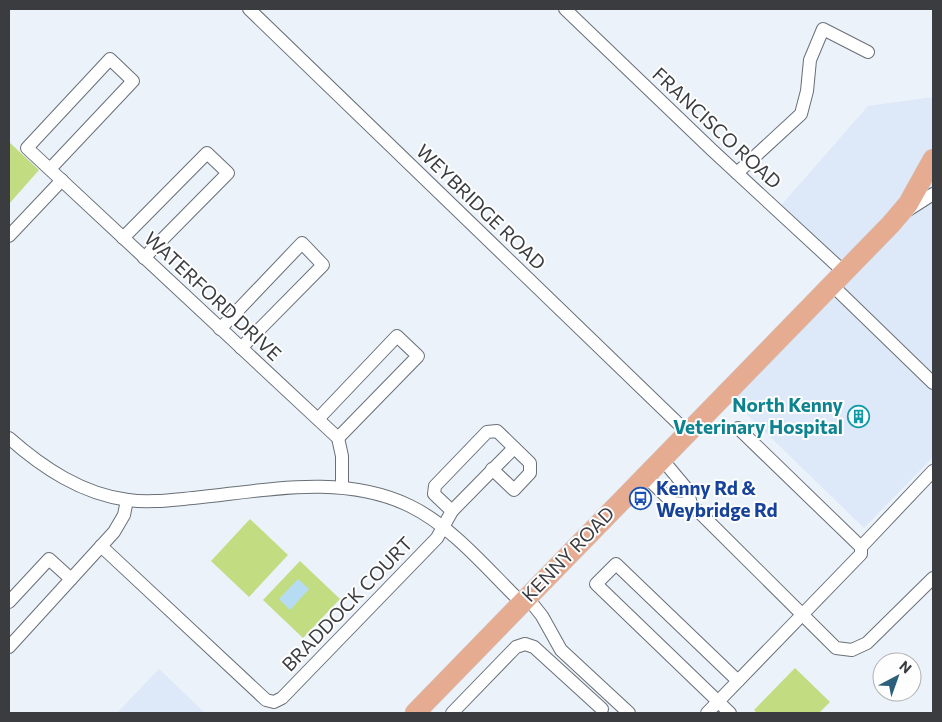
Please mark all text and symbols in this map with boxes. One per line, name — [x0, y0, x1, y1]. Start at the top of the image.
street label: FRANCISCO ROAD — [648, 62, 786, 193]
street label: WEYBRIDGE ROAD — [412, 139, 551, 274]
street label: WATERFORD DRIVE — [140, 226, 287, 365]
place label: North Kenny Veterinary Hospital — [673, 393, 844, 438]
building icon: North Kenny Veterinary Hospital — [847, 404, 871, 428]
place label: Kenny Rd & Weybridge Rd — [656, 476, 778, 521]
bus stop icon: Kenny Rd & Weybridge Rd — [628, 487, 652, 511]
street label: KENNY ROAD — [517, 501, 619, 606]
street label: BRADDOCK COURT — [277, 532, 417, 676]
north arrow — [872, 652, 922, 702]
text: N — [896, 657, 915, 677]

